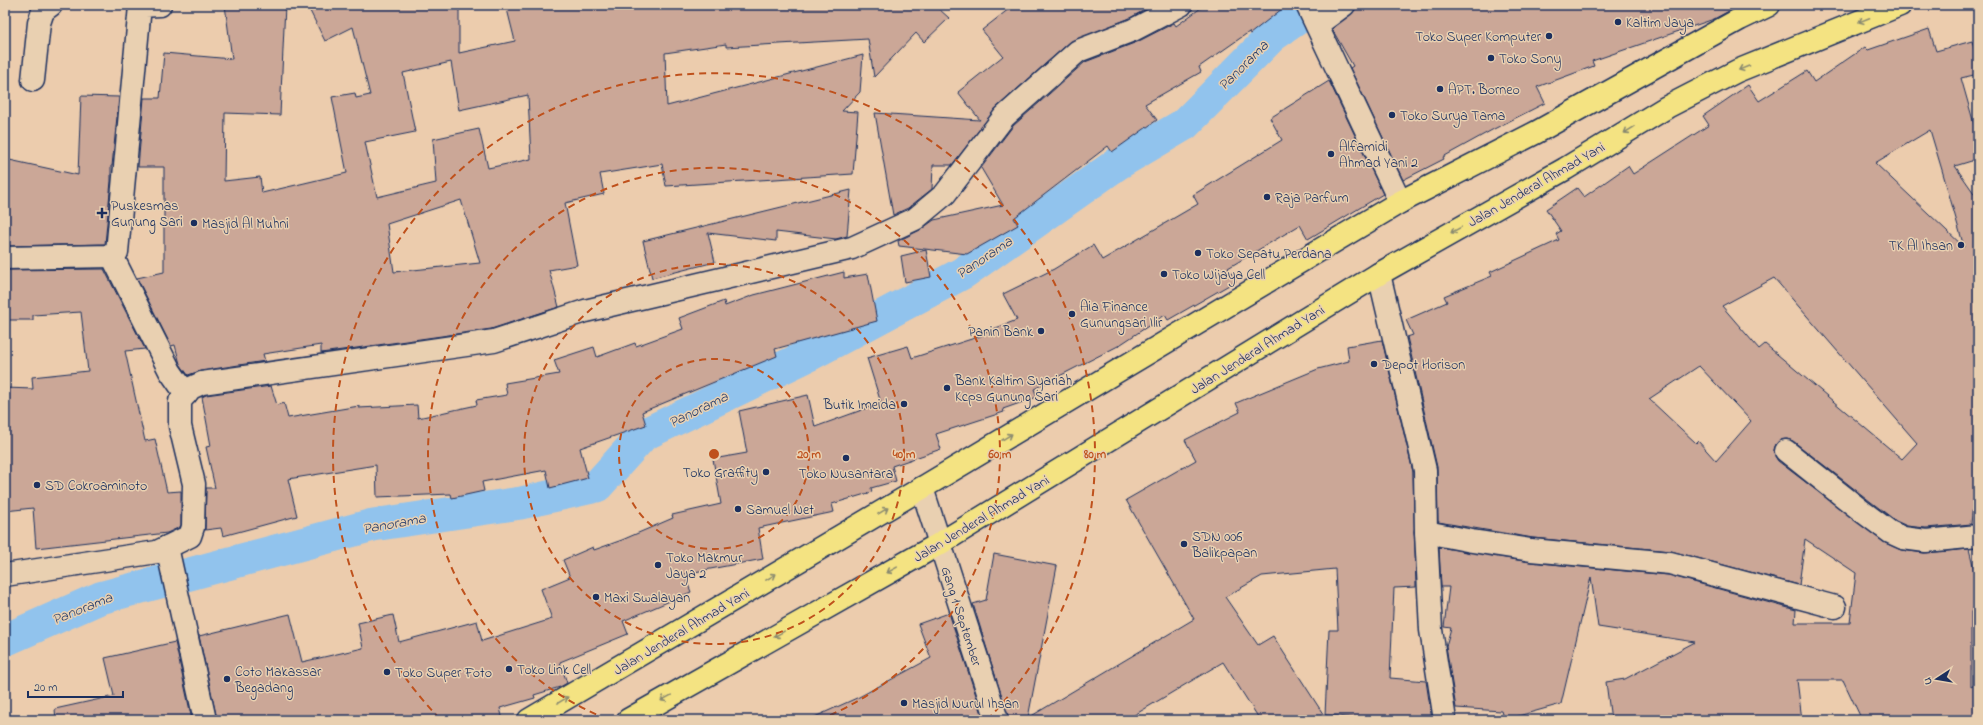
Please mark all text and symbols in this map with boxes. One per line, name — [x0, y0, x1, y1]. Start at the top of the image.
place label: Kaltim Jaya — [1626, 13, 1694, 35]
one-way arrow — [1859, 16, 1871, 24]
marker: Kaltim Jaya — [1613, 17, 1623, 27]
place label: Toko Super Komputer — [1415, 27, 1542, 48]
marker: Toko Super Komputer — [1544, 31, 1554, 41]
water label: Panorama — [1213, 35, 1275, 96]
place label: Toko Sony — [1499, 49, 1561, 71]
marker: Toko Sony — [1486, 53, 1496, 63]
one-way arrow — [1738, 65, 1750, 73]
place label: APT. Borneo — [1448, 80, 1520, 101]
marker: APT. Borneo — [1435, 84, 1445, 94]
place label: Toko Surya Tama — [1400, 106, 1505, 128]
marker: Toko Surya Tama — [1387, 110, 1397, 120]
one-way arrow — [1624, 126, 1635, 134]
place label: Alfamidi Ahmad Yani 2 — [1339, 137, 1418, 174]
street label: Jalan Jenderal Ahmad Yani — [1464, 137, 1609, 233]
marker: Alfamidi Ahmad Yani 2 — [1326, 149, 1336, 159]
place label: Raja Parfum — [1275, 188, 1349, 209]
marker: Raja Parfum — [1262, 192, 1272, 202]
place label: Puskesmas Gunung Sari — [111, 196, 183, 234]
marker: Puskesmas Gunung Sari — [96, 207, 108, 219]
place label: Masjid Al Muhni — [202, 214, 289, 235]
marker: Masjid Al Muhni — [189, 218, 199, 228]
one-way arrow — [1450, 227, 1462, 235]
water label: Panorama — [952, 230, 1018, 285]
place label: TK Al Ihsan — [1889, 236, 1953, 257]
marker: TK Al Ihsan — [1956, 240, 1966, 250]
place label: Toko Sepatu Perdana — [1206, 244, 1332, 265]
marker: Toko Sepatu Perdana — [1193, 248, 1203, 258]
place label: Toko Wijaya Cell — [1172, 265, 1265, 287]
marker: Toko Wijaya Cell — [1159, 269, 1169, 279]
place label: Aia Finance Gunungsari Ilir — [1080, 297, 1163, 335]
street label: Jalan Jenderal Ahmad Yani — [1186, 300, 1329, 400]
marker: Aia Finance Gunungsari Ilir — [1067, 309, 1077, 319]
place label: Panin Bank — [968, 322, 1034, 343]
marker: Panin Bank — [1036, 326, 1046, 336]
place label: Depot Horison — [1381, 355, 1465, 376]
marker: Depot Horison — [1369, 359, 1379, 369]
place label: Bank Kaltim Syariah Kcps Gunung Sari — [954, 371, 1072, 409]
marker: Bank Kaltim Syariah Kcps Gunung Sari — [942, 383, 952, 393]
water label: Panorama — [665, 386, 733, 434]
place label: Butik Imeida — [822, 395, 896, 416]
marker: Butik Imeida — [899, 399, 909, 409]
one-way arrow — [1001, 433, 1013, 441]
text: 20 m — [796, 446, 821, 464]
text: 40 m — [892, 446, 916, 464]
text: 60 m — [988, 446, 1012, 464]
text: 80 m — [1083, 446, 1107, 464]
centre of rings — [707, 447, 721, 461]
marker: Toko Nusantara — [841, 453, 851, 463]
place label: Toko Graffity — [683, 463, 758, 485]
place label: Toko Nusantara — [799, 464, 893, 485]
marker: Toko Graffity — [761, 467, 771, 477]
street label: Jalan Jenderal Ahmad Yani — [910, 470, 1054, 568]
place label: SD Cokroaminoto — [45, 476, 147, 497]
marker: SD Cokroaminoto — [32, 480, 42, 490]
place label: Samuel Net — [746, 500, 814, 521]
marker: Samuel Net — [733, 504, 743, 514]
water label: Panorama — [361, 507, 428, 540]
one-way arrow — [877, 507, 888, 515]
place label: SDN 006 Balikpapan — [1191, 527, 1257, 564]
marker: SDN 006 Balikpapan — [1179, 539, 1189, 549]
place label: Toko Makmur Jaya 2 — [666, 548, 743, 586]
marker: Toko Makmur Jaya 2 — [653, 560, 663, 570]
street label: Gang 1 September — [934, 564, 987, 670]
one-way arrow — [886, 567, 898, 575]
one-way arrow — [765, 573, 777, 581]
street label: Jalan Jenderal Ahmad Yani — [610, 583, 754, 681]
water label: Panorama — [49, 586, 117, 631]
place label: Maxi Swalayan — [604, 588, 690, 610]
marker: Maxi Swalayan — [591, 592, 601, 602]
one-way arrow — [773, 631, 785, 639]
north arrow — [1917, 659, 1957, 699]
place label: Toko Link Cell — [517, 660, 591, 681]
place label: Coto Makassar Begadang — [234, 662, 322, 700]
place label: Toko Super Foto — [395, 663, 492, 684]
marker: Toko Link Cell — [504, 664, 514, 674]
marker: Toko Super Foto — [382, 667, 392, 677]
scale bar — [28, 673, 123, 699]
marker: Coto Makassar Begadang — [222, 674, 232, 684]
text: U — [1920, 676, 1937, 686]
text: 20 m — [34, 679, 57, 697]
place label: Masjid Nurul Ihsan — [912, 694, 1019, 715]
one-way arrow — [660, 695, 672, 703]
one-way arrow — [557, 696, 569, 704]
marker: Masjid Nurul Ihsan — [899, 698, 909, 708]

